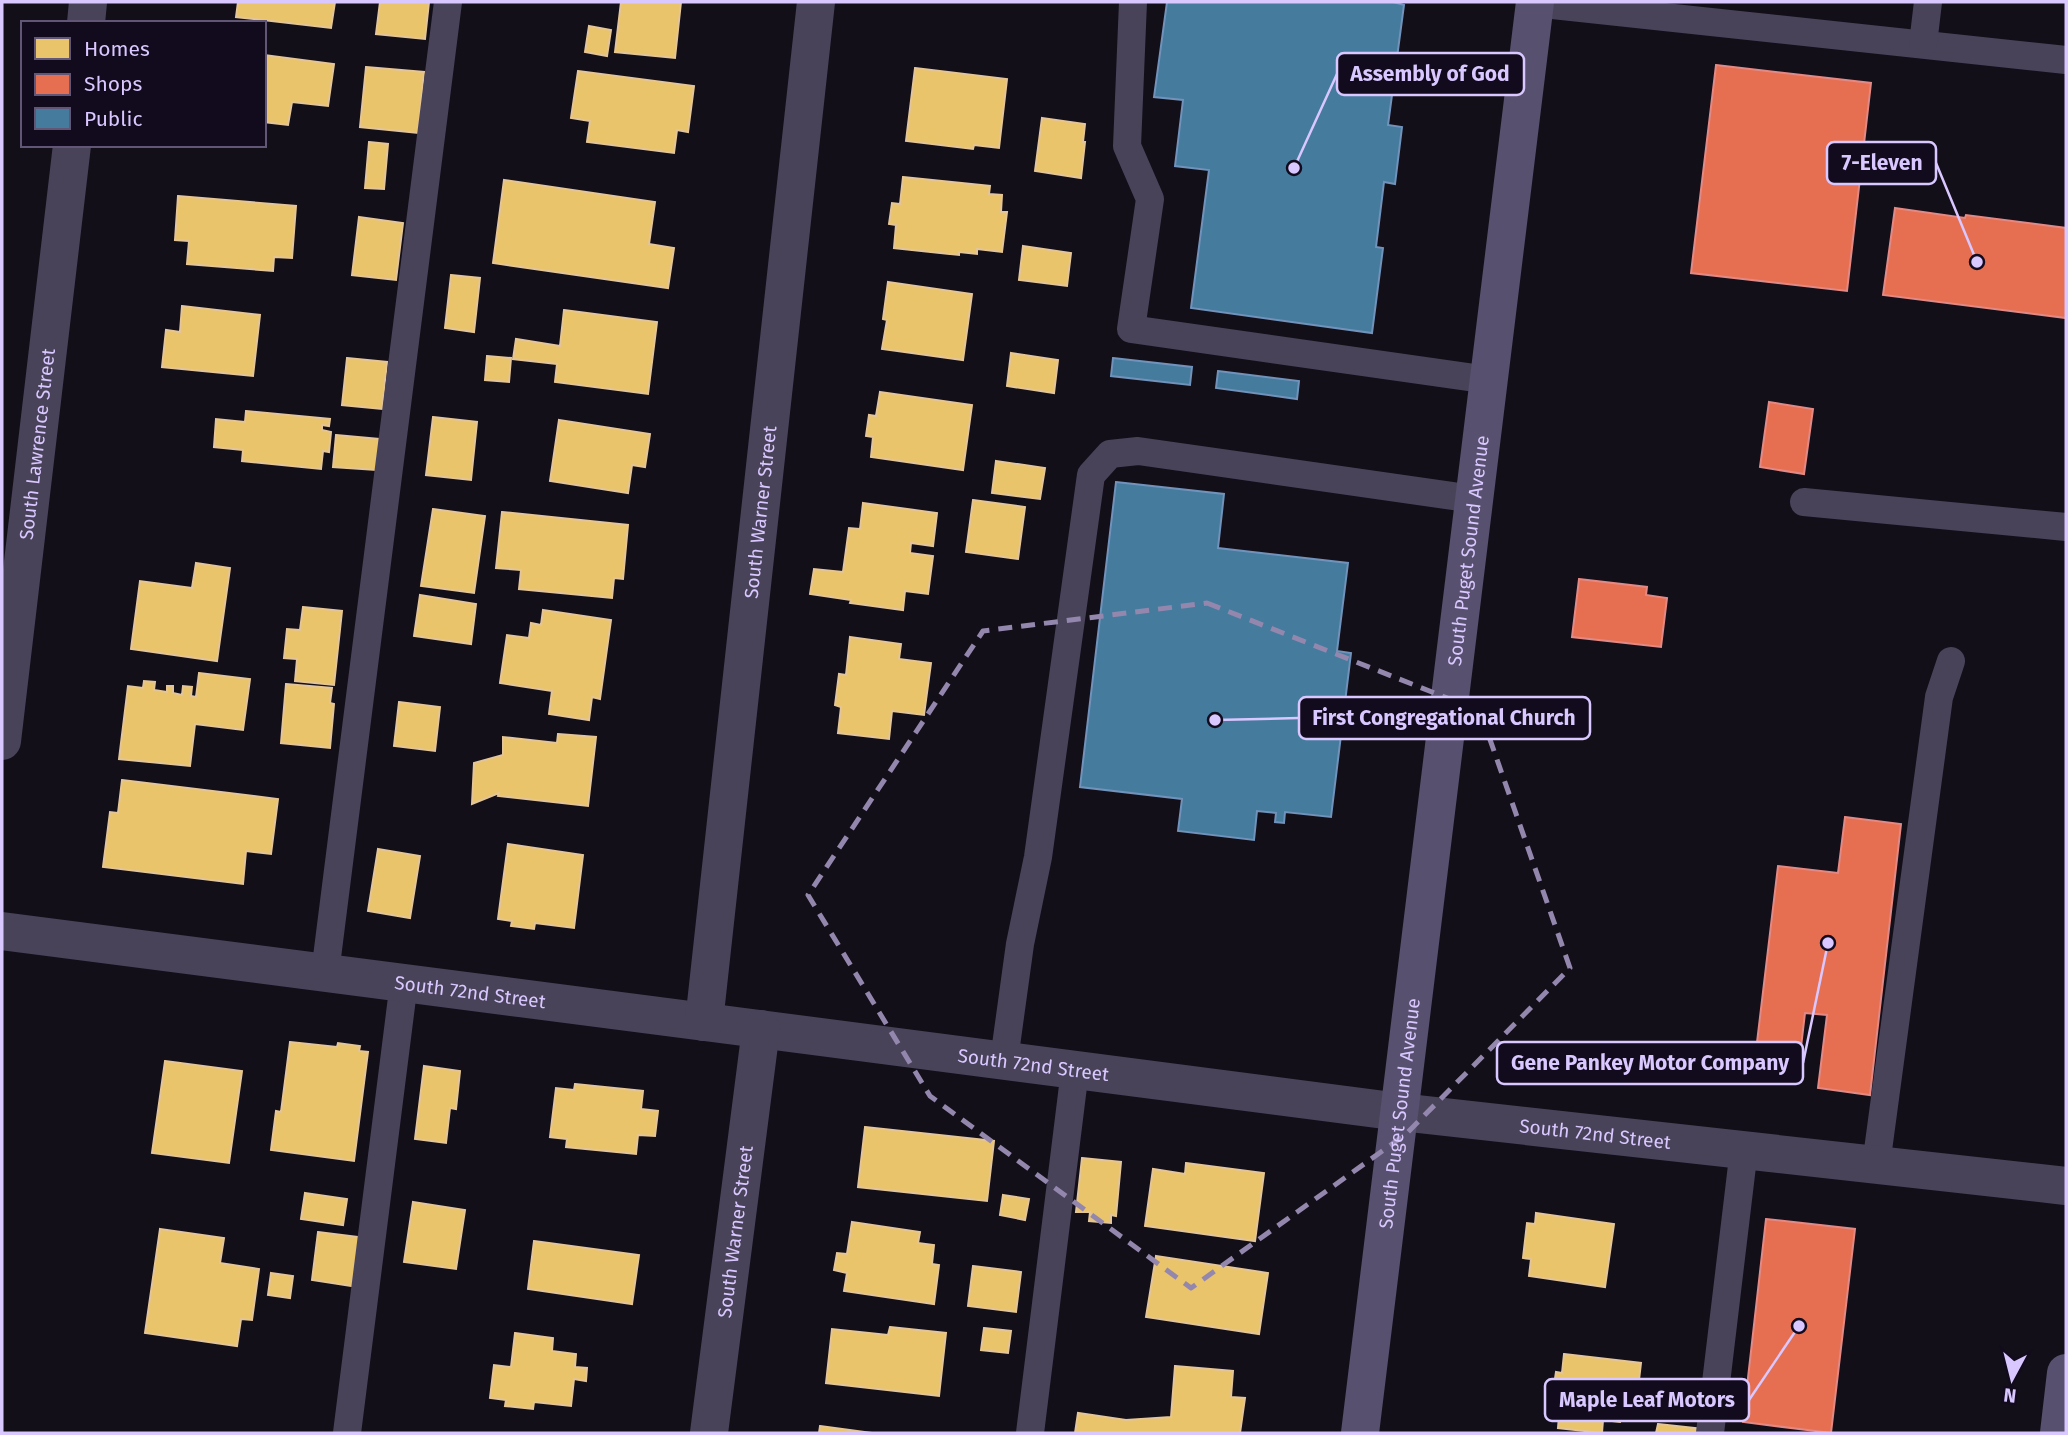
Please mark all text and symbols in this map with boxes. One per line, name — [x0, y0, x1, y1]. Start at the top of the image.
legend — [21, 21, 266, 147]
text: Homes — [84, 36, 150, 62]
callout: Assembly of God — [1337, 53, 1524, 95]
text: Assembly of God — [1349, 61, 1510, 87]
text: Shops — [84, 71, 142, 97]
text: Public — [84, 106, 142, 132]
callout: 7-Eleven — [1827, 142, 1936, 184]
text: 7-Eleven — [1841, 150, 1923, 176]
street label: South Lawrence Street — [14, 347, 60, 541]
street label: South Warner Street — [739, 424, 781, 600]
street label: South Puget Sound Avenue — [1442, 434, 1493, 667]
callout: First Congregational Church — [1299, 697, 1590, 739]
text: First Congregational Church — [1312, 705, 1576, 731]
street label: South 72nd Street — [393, 970, 547, 1013]
street label: South Puget Sound Avenue — [1374, 997, 1425, 1230]
callout: Gene Pankey Motor Company — [1497, 1042, 1803, 1084]
street label: South 72nd Street — [956, 1043, 1111, 1086]
text: Gene Pankey Motor Company — [1511, 1050, 1789, 1076]
street label: South 72nd Street — [1518, 1114, 1672, 1154]
street label: South Warner Street — [712, 1144, 757, 1319]
north arrow — [1977, 1344, 2047, 1414]
callout: Maple Leaf Motors — [1545, 1379, 1749, 1421]
text: N — [2002, 1383, 2018, 1408]
text: Maple Leaf Motors — [1559, 1387, 1735, 1413]

